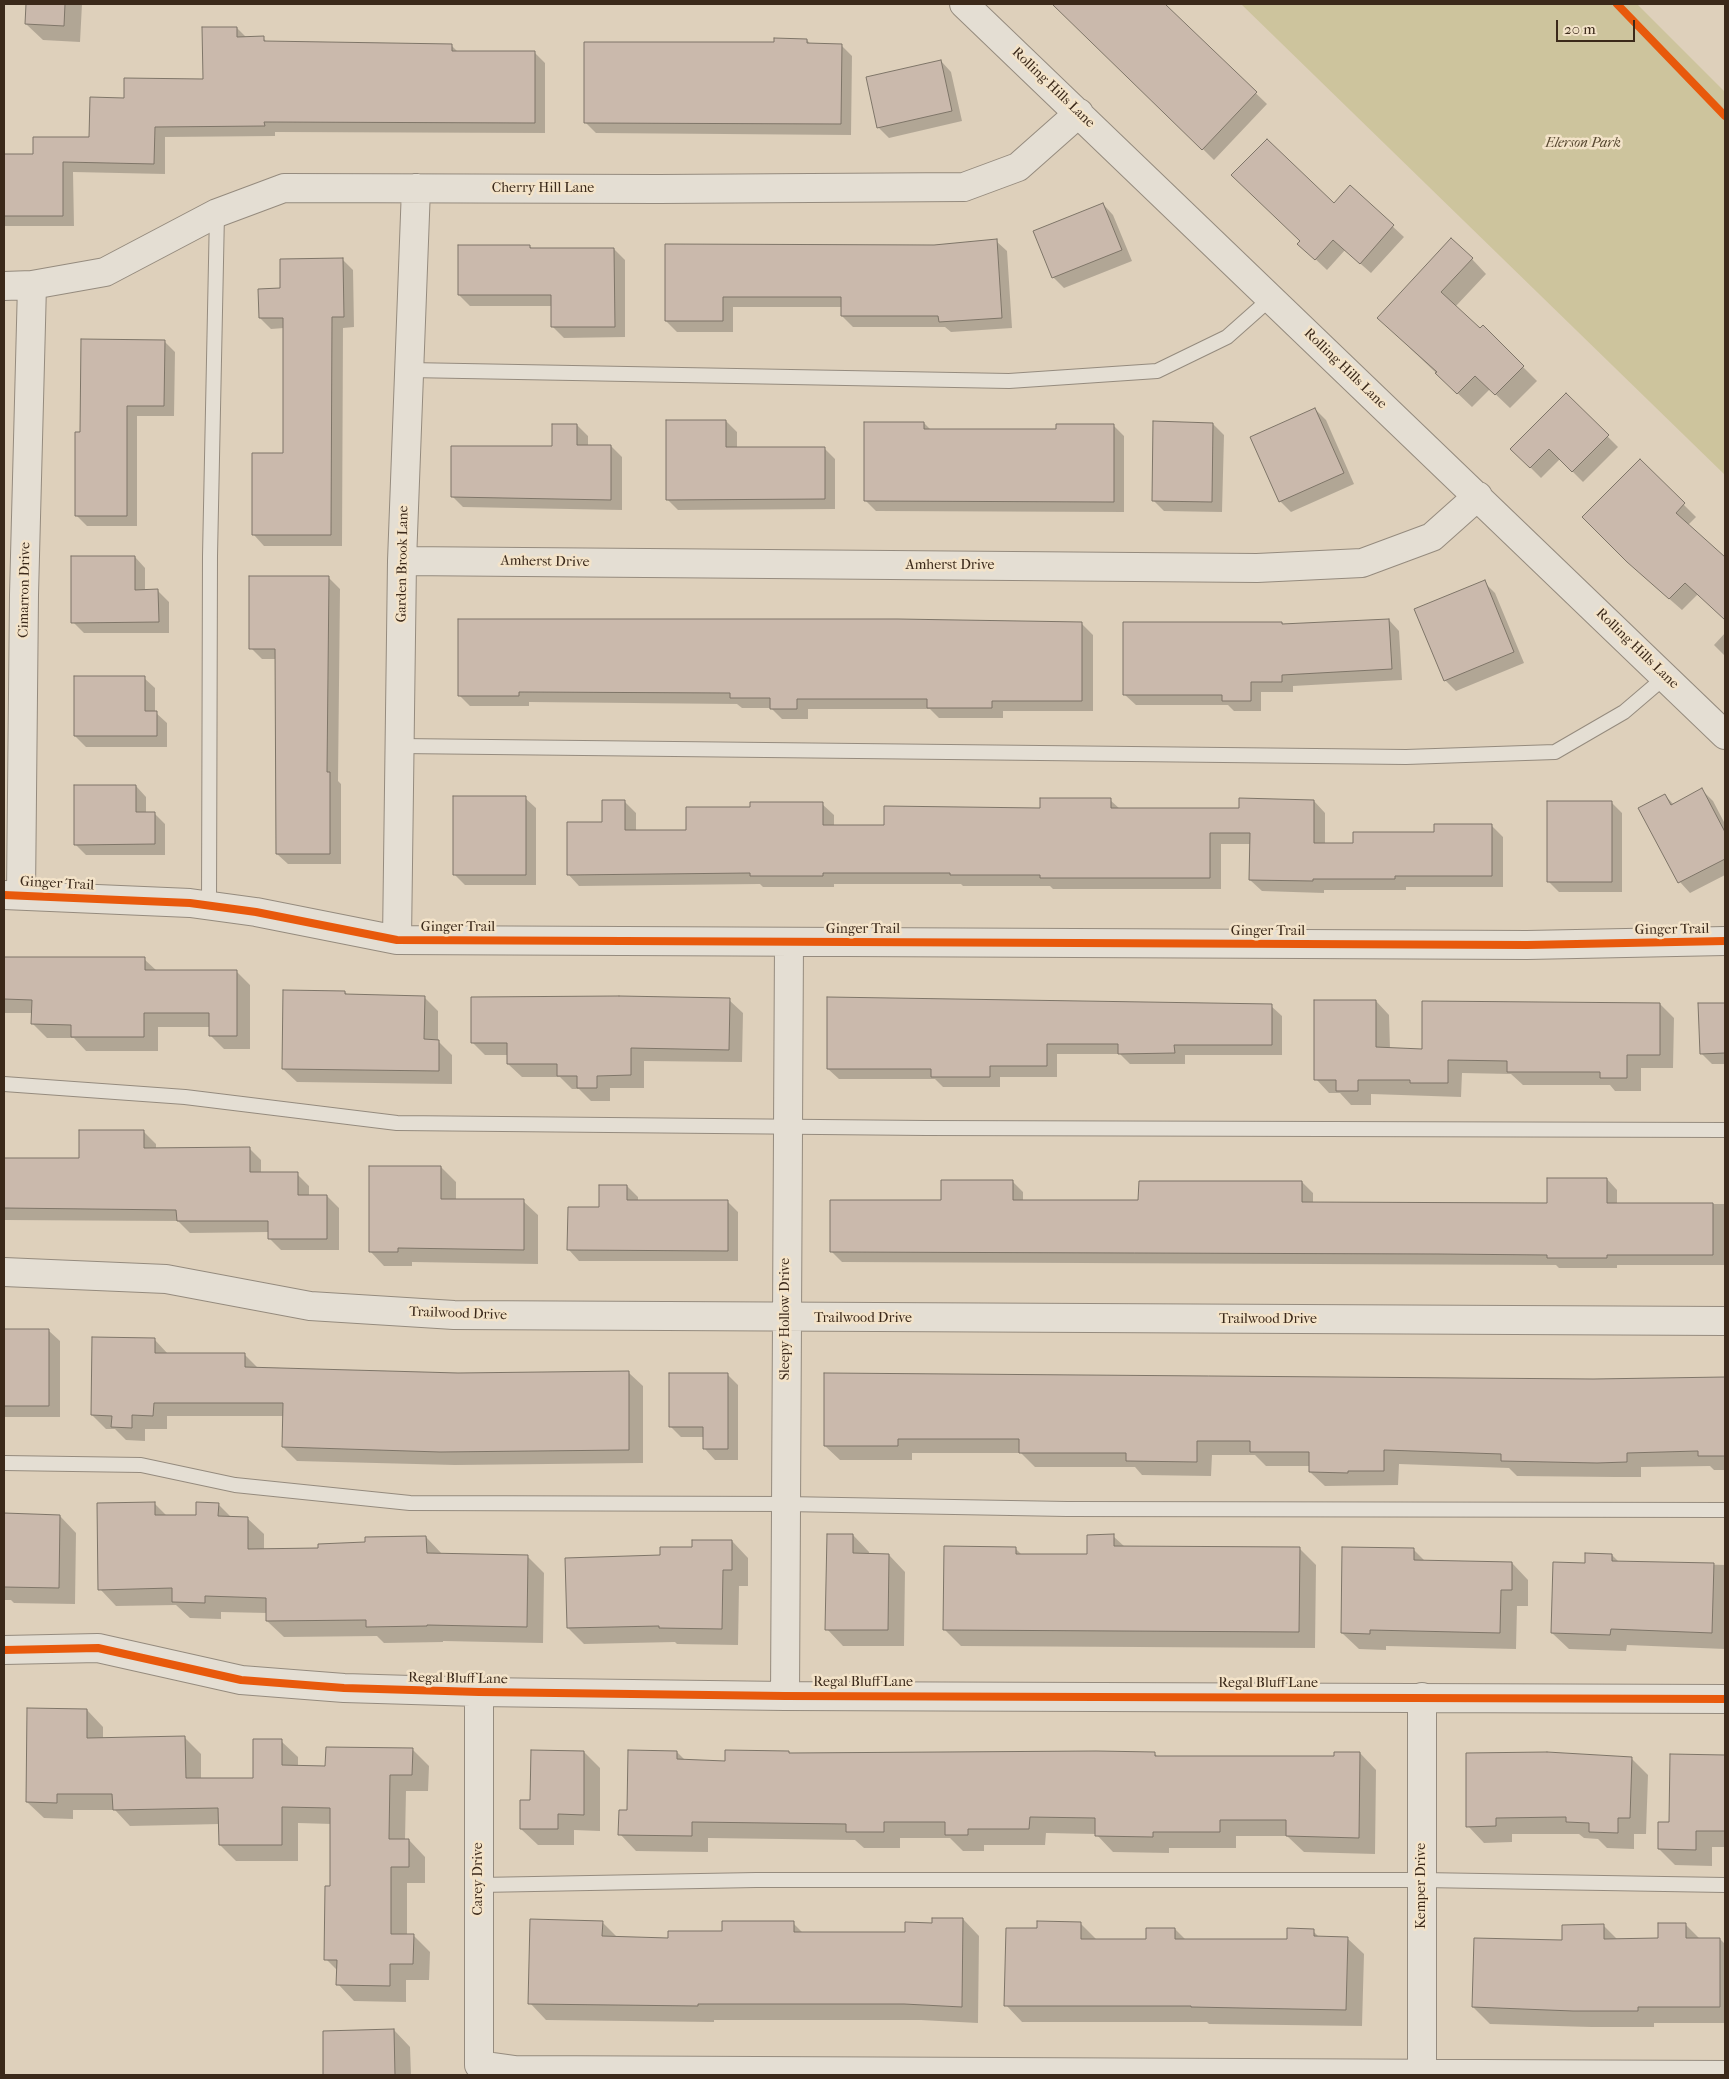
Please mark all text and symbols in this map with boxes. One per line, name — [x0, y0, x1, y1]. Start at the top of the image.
scale bar — [1559, 10, 1638, 42]
text: 20 m — [1564, 20, 1596, 38]
street label: Rolling Hills Lane — [1008, 44, 1098, 132]
park label: Elerson Park — [1545, 136, 1621, 152]
street label: Cherry Hill Lane — [492, 181, 594, 197]
street label: Rolling Hills Lane — [1300, 325, 1390, 413]
street label: Garden Brook Lane — [394, 505, 412, 623]
street label: Cimarron Drive — [16, 542, 34, 638]
street label: Amherst Drive — [500, 553, 590, 571]
street label: Amherst Drive — [906, 558, 994, 574]
street label: Rolling Hills Lane — [1592, 605, 1682, 693]
street label: Ginger Trail — [19, 874, 95, 894]
street label: Ginger Trail — [421, 920, 495, 936]
street label: Ginger Trail — [1635, 921, 1709, 939]
street label: Ginger Trail — [826, 922, 900, 938]
street label: Ginger Trail — [1231, 924, 1305, 940]
street label: Sleepy Hollow Drive — [778, 1258, 794, 1380]
street label: Trailwood Drive — [409, 1304, 507, 1324]
street label: Trailwood Drive — [814, 1311, 912, 1327]
street label: Trailwood Drive — [1219, 1312, 1317, 1328]
street label: Regal Bluff Lane — [408, 1670, 508, 1688]
street label: Regal Bluff Lane — [813, 1675, 913, 1691]
street label: Regal Bluff Lane — [1218, 1676, 1318, 1692]
street label: Carey Drive — [471, 1842, 487, 1916]
street label: Kemper Drive — [1414, 1843, 1430, 1929]

